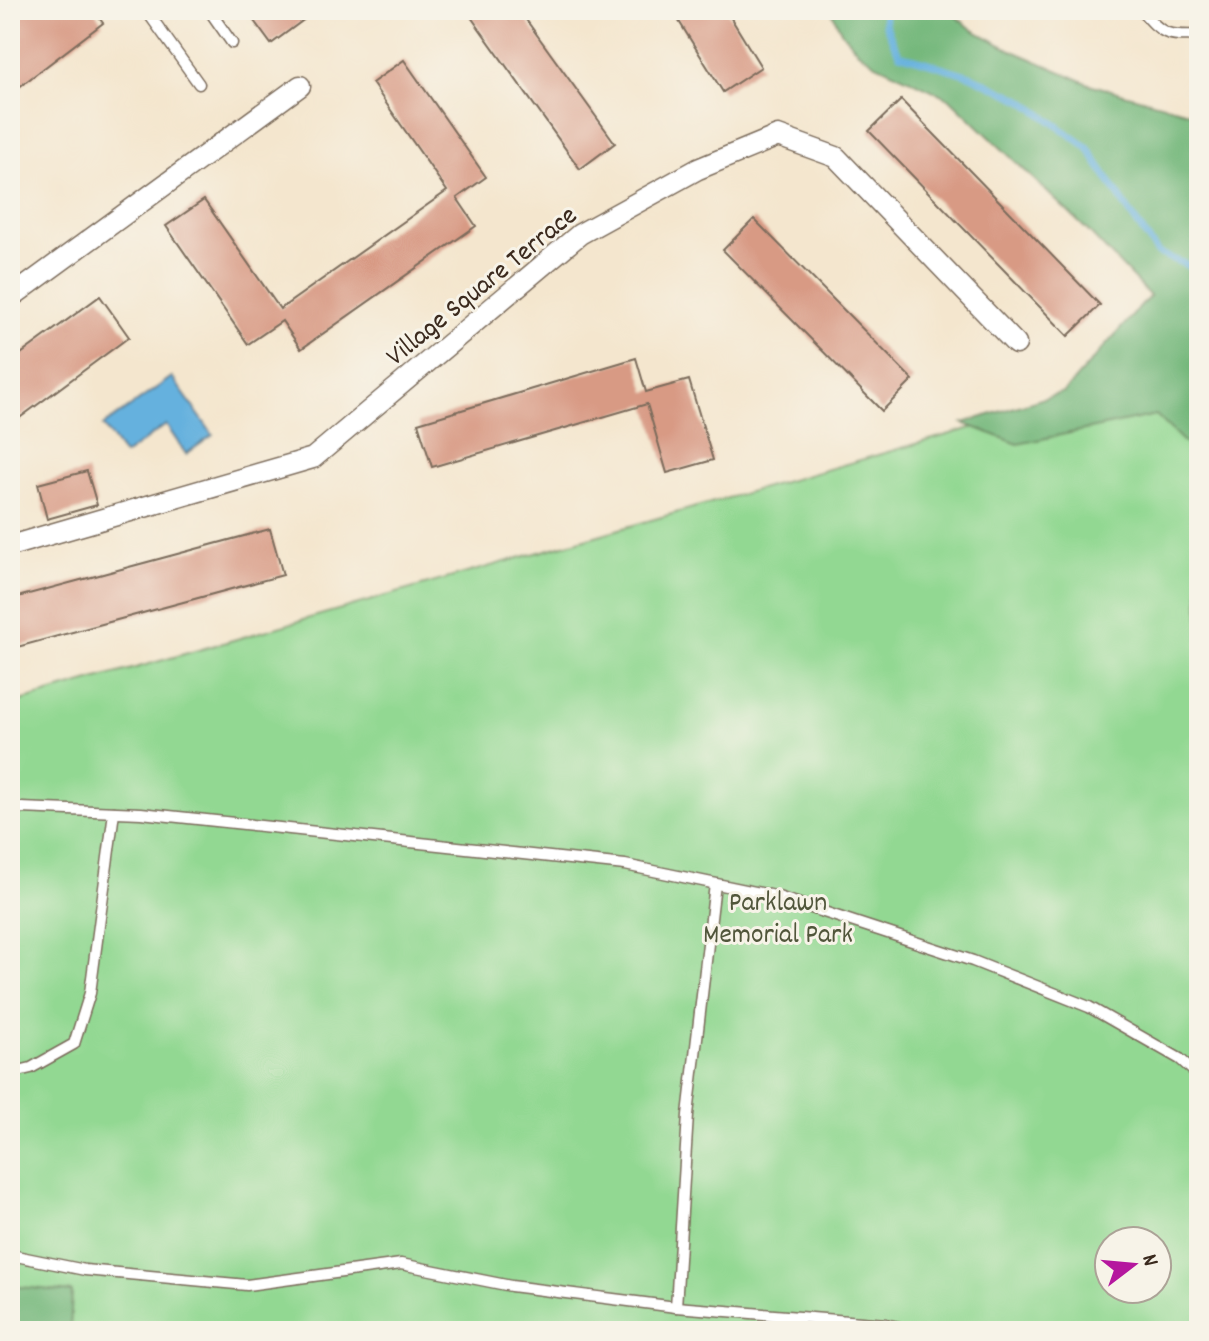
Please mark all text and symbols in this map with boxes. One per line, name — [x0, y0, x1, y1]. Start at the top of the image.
street label: Village Square Terrace — [379, 198, 588, 378]
park label: Parklawn Memorial Park — [703, 885, 853, 957]
north arrow — [1093, 1225, 1173, 1305]
text: N — [1132, 1251, 1165, 1270]

